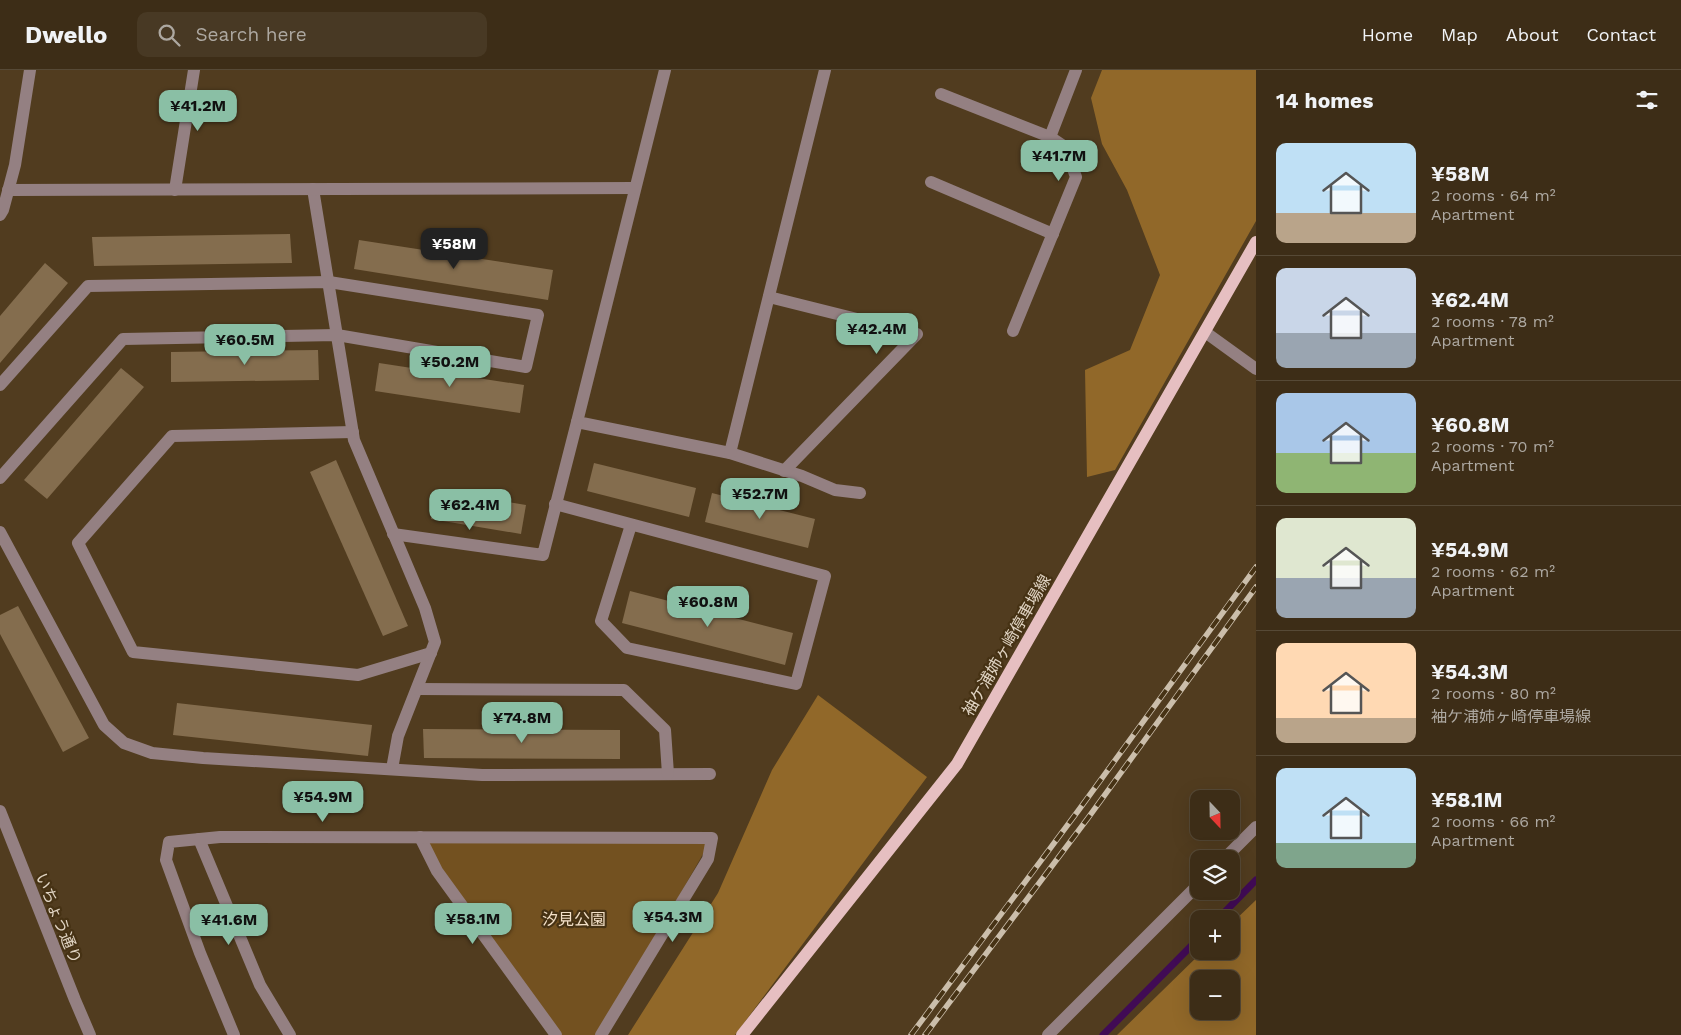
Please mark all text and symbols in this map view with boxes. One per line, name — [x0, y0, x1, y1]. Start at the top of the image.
search box — [137, 12, 487, 57]
text: Dwello — [25, 21, 107, 49]
icon: search — [155, 21, 183, 49]
text: Search here — [195, 23, 307, 46]
text: Home — [1362, 24, 1413, 45]
text: Map — [1441, 24, 1478, 45]
text: About — [1506, 24, 1558, 45]
text: Contact — [1586, 24, 1656, 45]
icon: filters — [1633, 86, 1661, 114]
text: 14 homes — [1276, 88, 1373, 113]
pin: ¥41.2M — [157, 90, 239, 132]
text: ¥41.2M — [170, 96, 226, 115]
pin: ¥41.7M — [1018, 140, 1100, 182]
text: ¥41.7M — [1032, 146, 1086, 165]
text: ¥58M — [1431, 161, 1490, 186]
icon: home — [1316, 163, 1376, 223]
text: 2 rooms · 64 m² — [1431, 186, 1556, 205]
text: Apartment — [1431, 205, 1514, 224]
pin: ¥58M — [424, 228, 484, 270]
text: ¥58M — [432, 234, 476, 253]
text: ¥62.4M — [1431, 287, 1509, 312]
icon: home — [1316, 288, 1376, 348]
pin: ¥42.4M — [836, 312, 918, 355]
text: 2 rooms · 78 m² — [1431, 312, 1554, 331]
text: ¥42.4M — [847, 319, 907, 338]
pin: ¥60.5M — [204, 324, 286, 366]
text: ¥60.5M — [215, 330, 275, 349]
text: Apartment — [1431, 331, 1514, 350]
pin: ¥50.2M — [409, 346, 491, 388]
text: ¥50.2M — [421, 352, 479, 371]
text: ¥60.8M — [1431, 412, 1510, 437]
icon: home — [1316, 413, 1376, 473]
text: 2 rooms · 70 m² — [1431, 437, 1554, 456]
text: Apartment — [1431, 456, 1514, 475]
pin: ¥52.7M — [719, 478, 801, 520]
text: ¥52.7M — [732, 484, 788, 503]
pin: ¥62.4M — [429, 488, 511, 531]
text: ¥62.4M — [440, 495, 500, 514]
text: ¥54.9M — [1431, 537, 1509, 562]
icon: home — [1316, 538, 1376, 598]
text: 2 rooms · 62 m² — [1431, 562, 1555, 581]
street label: 袖ケ浦姉ヶ崎停車場線 — [958, 571, 1055, 719]
text: Apartment — [1431, 581, 1514, 600]
pin: ¥60.8M — [667, 586, 749, 628]
text: ¥60.8M — [678, 592, 738, 611]
text: ¥54.3M — [1431, 659, 1508, 684]
icon: home — [1316, 663, 1376, 723]
text: 2 rooms · 80 m² — [1431, 684, 1556, 703]
pin: ¥74.8M — [481, 702, 563, 744]
text: 袖ケ浦姉ヶ崎停車場線 — [1431, 707, 1591, 726]
text: ¥74.8M — [493, 708, 551, 727]
pin: ¥54.9M — [282, 780, 364, 823]
text: ¥54.9M — [293, 787, 353, 806]
text: ¥58.1M — [1431, 787, 1503, 812]
icon: home — [1316, 788, 1376, 848]
north arrow — [1190, 790, 1240, 840]
map controls — [1190, 790, 1240, 1020]
text: 2 rooms · 66 m² — [1431, 812, 1555, 831]
text: Apartment — [1431, 831, 1514, 850]
button: layers — [1190, 850, 1240, 900]
street label: いちょう通り — [32, 870, 85, 966]
pin: ¥54.3M — [632, 900, 714, 943]
pin: ¥58.1M — [432, 902, 514, 945]
pin: ¥41.6M — [188, 904, 270, 946]
text: ¥54.3M — [644, 907, 702, 926]
text: ¥58.1M — [446, 909, 500, 928]
text: ¥41.6M — [201, 910, 257, 929]
park label: 汐見公園 — [542, 910, 606, 929]
button: + — [1190, 910, 1240, 960]
button: − — [1190, 970, 1240, 1020]

